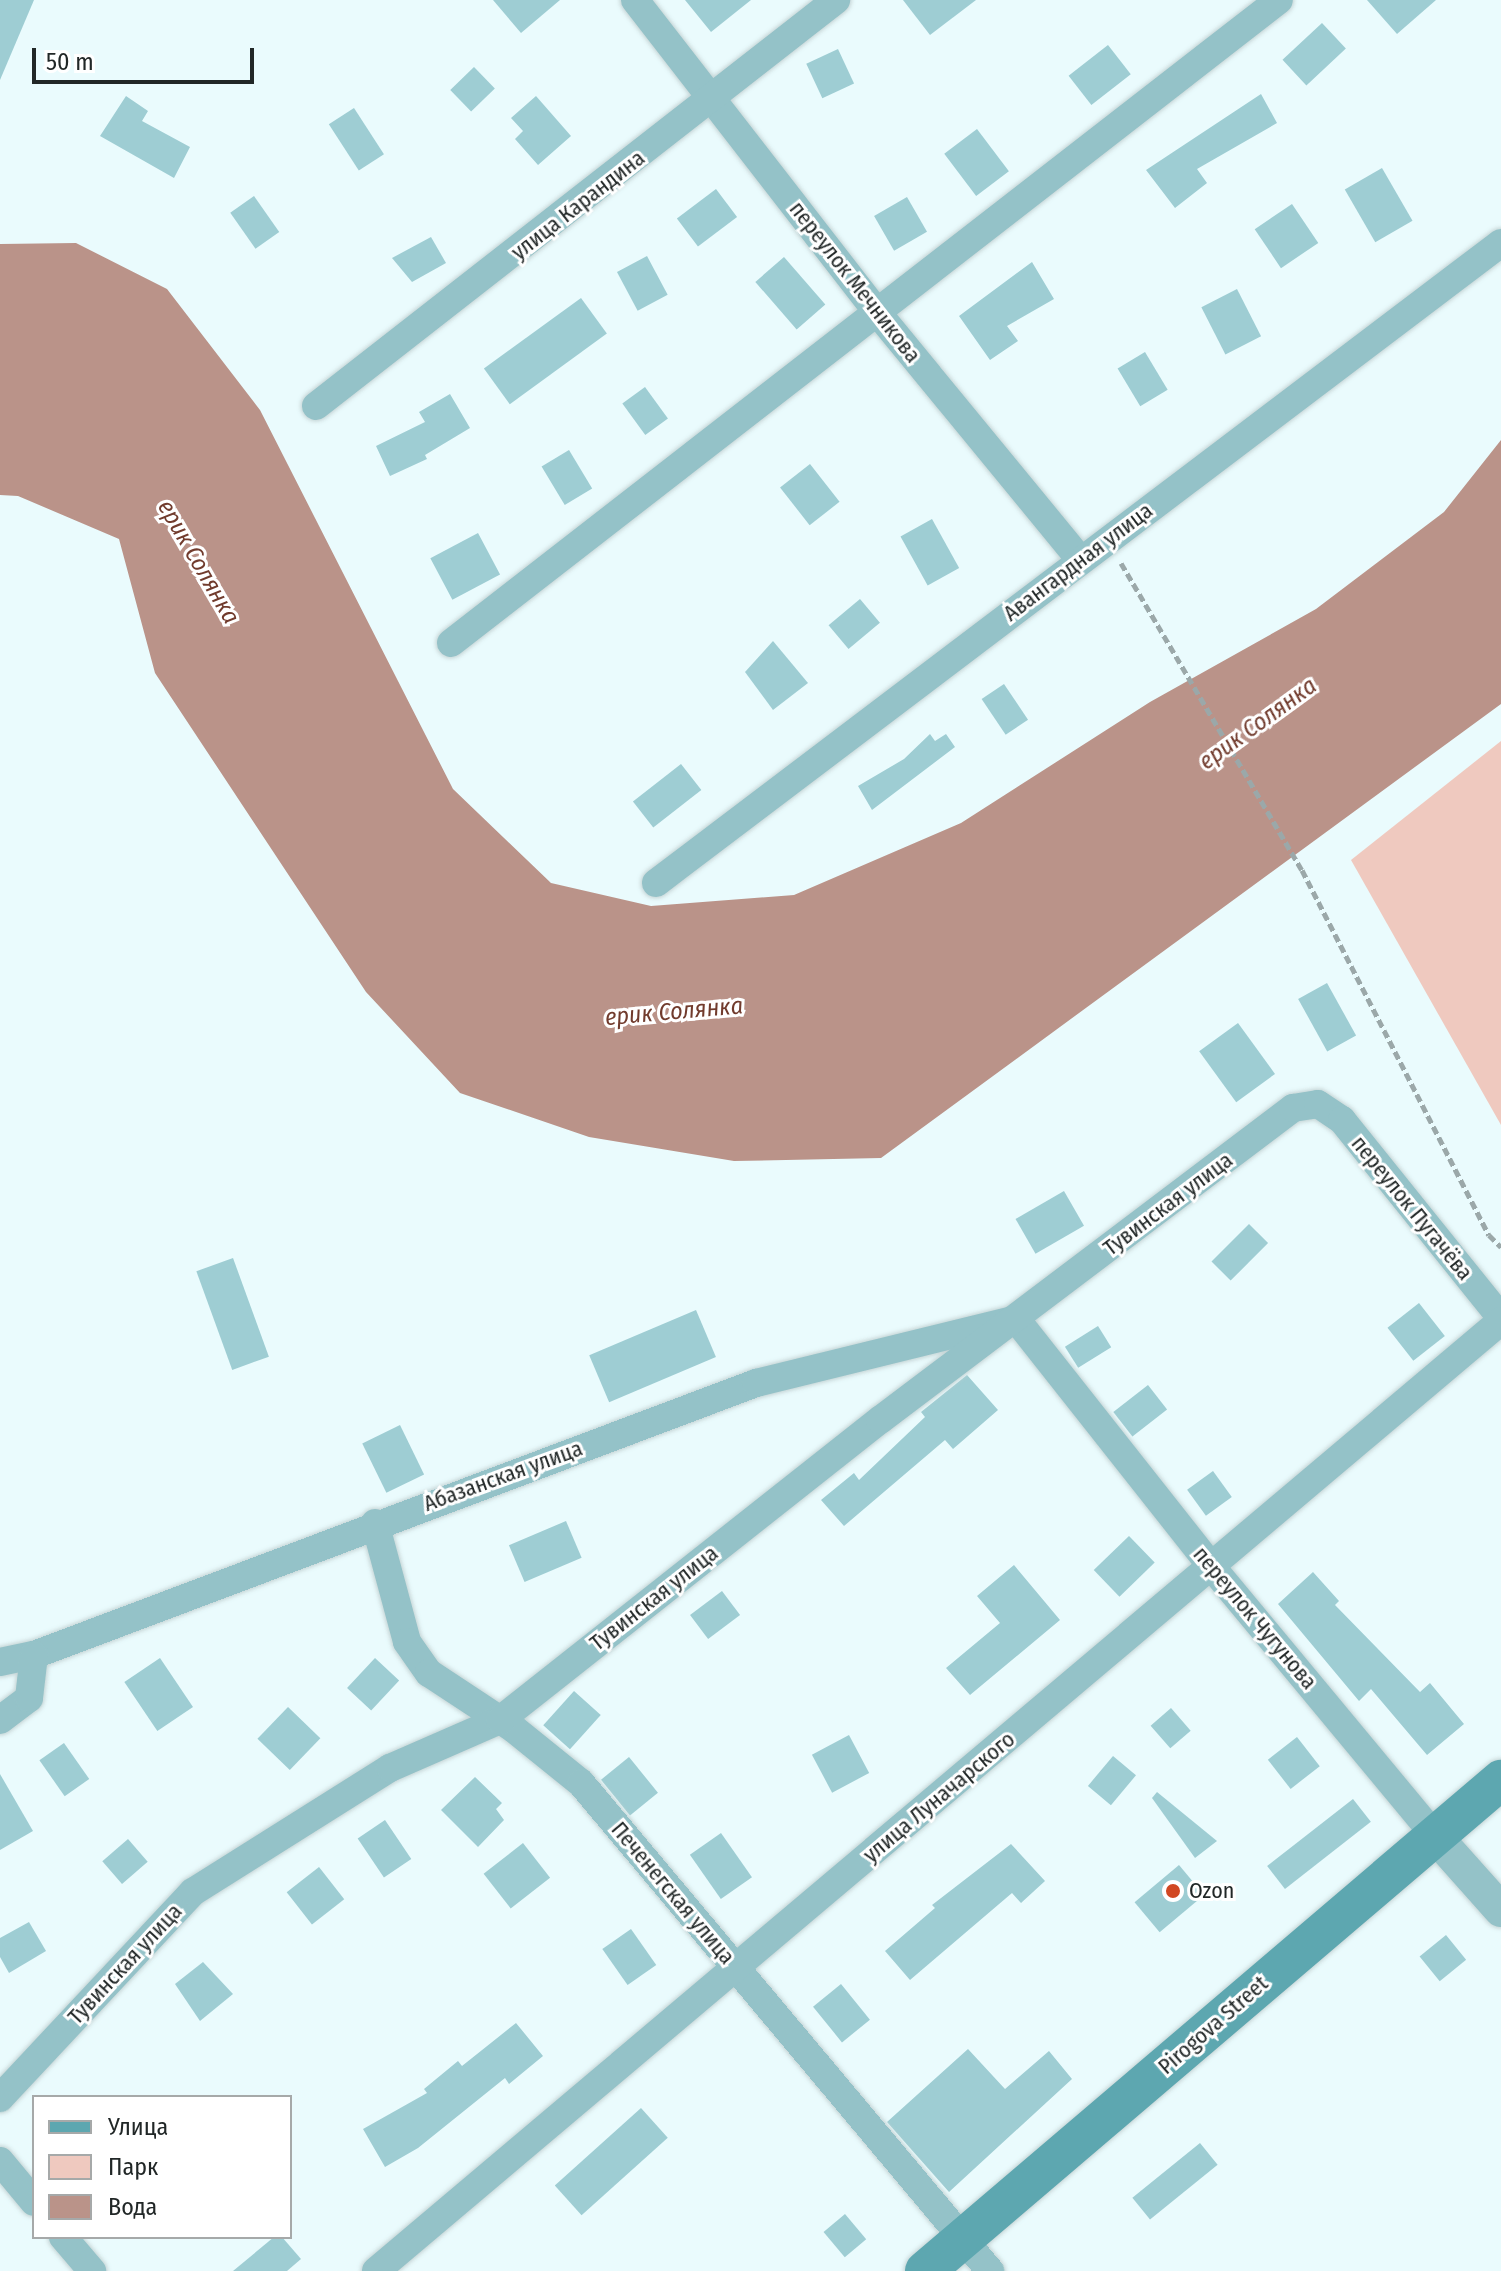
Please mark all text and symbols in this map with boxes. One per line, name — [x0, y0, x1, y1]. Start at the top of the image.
scale bar — [36, 32, 258, 82]
text: 50 m — [46, 48, 94, 76]
street label: улица Карандина — [506, 145, 650, 265]
street label: переулок Мечникова — [784, 196, 926, 368]
water label: ерик Солянка — [151, 495, 245, 629]
street label: Авангардная улица — [998, 497, 1158, 627]
water label: ерик Солянка — [1194, 672, 1322, 776]
water label: ерик Солянка — [604, 992, 744, 1032]
street label: переулок Пугачёва — [1346, 1131, 1478, 1285]
street label: Тувинская улица — [1098, 1147, 1238, 1261]
street label: Абазанская улица — [420, 1435, 586, 1517]
street label: Тувинская улица — [585, 1540, 723, 1656]
street label: переулок Чугунова — [1188, 1541, 1322, 1695]
street label: улица Луначарского — [858, 1726, 1020, 1868]
street label: Печенегская улица — [606, 1816, 740, 1970]
place label: Ozon — [1189, 1878, 1234, 1904]
marker: Ozon — [1164, 1882, 1182, 1900]
street label: Тувинская улица — [62, 1898, 188, 2030]
street label: Pirogova Street — [1153, 1970, 1273, 2080]
legend — [32, 2095, 292, 2239]
text: Улица — [108, 2113, 168, 2141]
text: Парк — [108, 2153, 158, 2181]
text: Вода — [108, 2193, 157, 2221]

